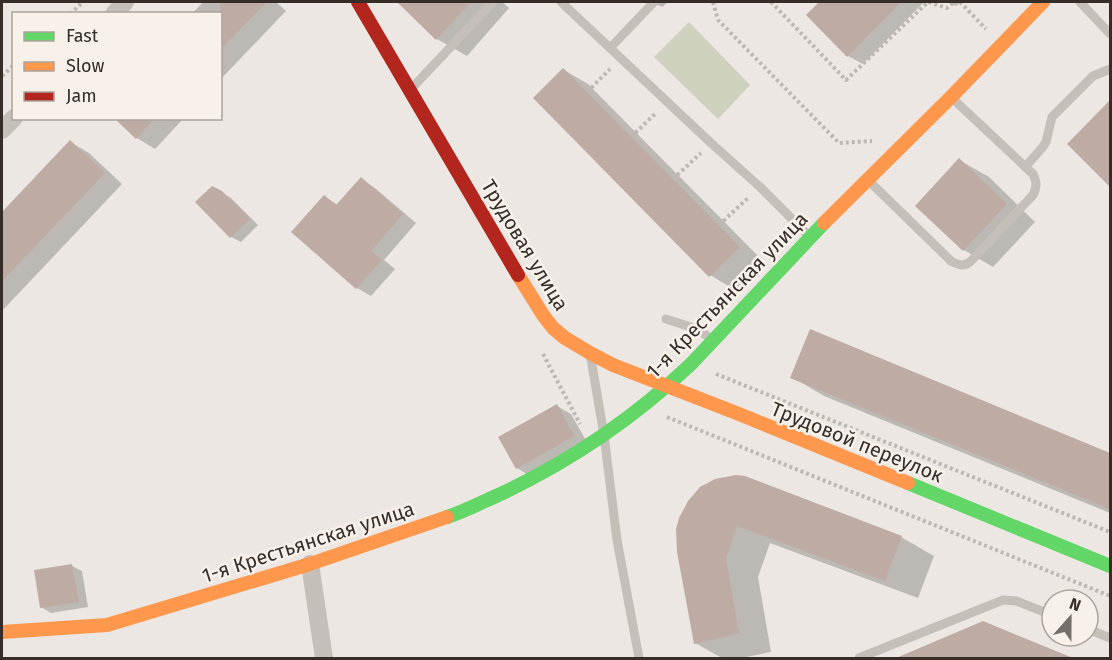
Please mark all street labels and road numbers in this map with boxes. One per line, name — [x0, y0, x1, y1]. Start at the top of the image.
street label: Трудовая улица — [476, 175, 574, 315]
street label: 1-я Крестьянская улица — [641, 207, 813, 383]
street label: Трудовой переулок — [768, 397, 947, 488]
street label: 1-я Крестьянская улица — [199, 496, 417, 588]

